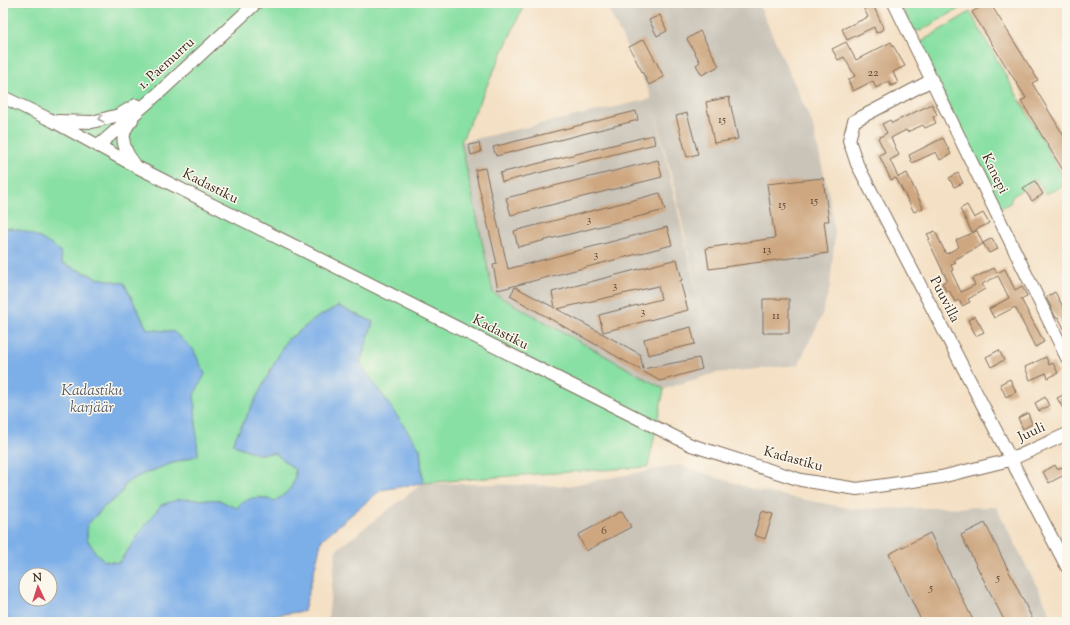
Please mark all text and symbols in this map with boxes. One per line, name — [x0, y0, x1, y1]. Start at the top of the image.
street label: 1. Paemurru — [134, 33, 200, 95]
house number: 22 — [867, 64, 879, 82]
house number: 15 — [718, 111, 726, 129]
one-way arrow — [98, 115, 104, 123]
street label: Kanepi — [976, 150, 1012, 198]
street label: Kadastiku — [179, 164, 241, 210]
house number: 15 — [810, 192, 818, 210]
house number: 15 — [778, 196, 786, 214]
house number: 3 — [587, 211, 592, 229]
house number: 13 — [763, 241, 772, 259]
house number: 3 — [594, 246, 599, 264]
street label: Puuvilla — [924, 273, 964, 327]
house number: 3 — [613, 277, 618, 295]
house number: 3 — [641, 303, 646, 321]
house number: 11 — [772, 307, 780, 325]
street label: Kadastiku — [469, 310, 531, 356]
water label: Kadastiku karjäär — [61, 381, 123, 419]
street label: Juuli — [1014, 418, 1049, 448]
street label: Kadastiku — [761, 443, 825, 477]
house number: 6 — [601, 522, 607, 540]
north arrow — [18, 567, 58, 607]
house number: 5 — [995, 569, 1000, 587]
text: N — [31, 570, 43, 586]
house number: 5 — [928, 579, 933, 597]

